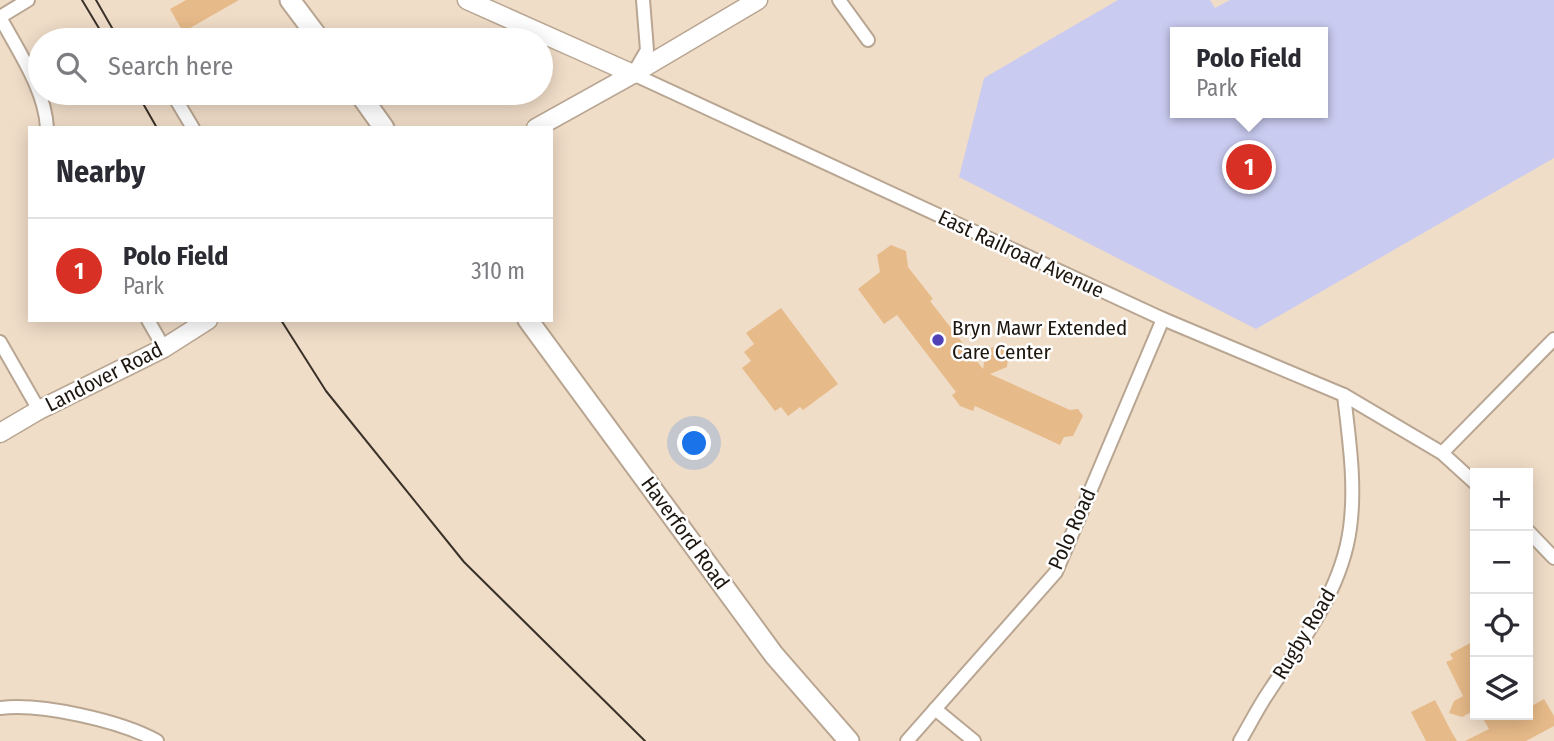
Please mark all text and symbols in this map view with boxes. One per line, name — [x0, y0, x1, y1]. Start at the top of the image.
popup — [1170, 27, 1328, 118]
search box — [28, 28, 553, 105]
text: Polo Field — [1196, 43, 1302, 74]
icon: search — [52, 48, 90, 86]
text: Search here — [108, 51, 233, 82]
text: Park — [1196, 74, 1237, 102]
pin: 1 — [1226, 141, 1272, 193]
text: Nearby — [56, 154, 145, 190]
street label: East Railroad Avenue — [934, 204, 1108, 304]
text: Polo Field — [123, 241, 228, 272]
text: 1 — [74, 257, 84, 285]
text: 310 m — [471, 257, 525, 285]
text: Park — [123, 272, 164, 300]
place label: Bryn Mawr Extended Care Center — [952, 315, 1127, 365]
marker: Bryn Mawr Extended Care Center — [930, 332, 946, 348]
street label: Landover Road — [41, 336, 167, 418]
your location — [677, 426, 711, 460]
map controls — [1470, 468, 1533, 720]
button: + — [1470, 468, 1533, 531]
street label: Haverford Road — [635, 471, 735, 595]
street label: Polo Road — [1043, 484, 1101, 574]
button: − — [1470, 531, 1533, 594]
street label: Rugby Road — [1267, 584, 1341, 684]
button: locate — [1470, 594, 1533, 657]
button: layers — [1470, 657, 1533, 720]

